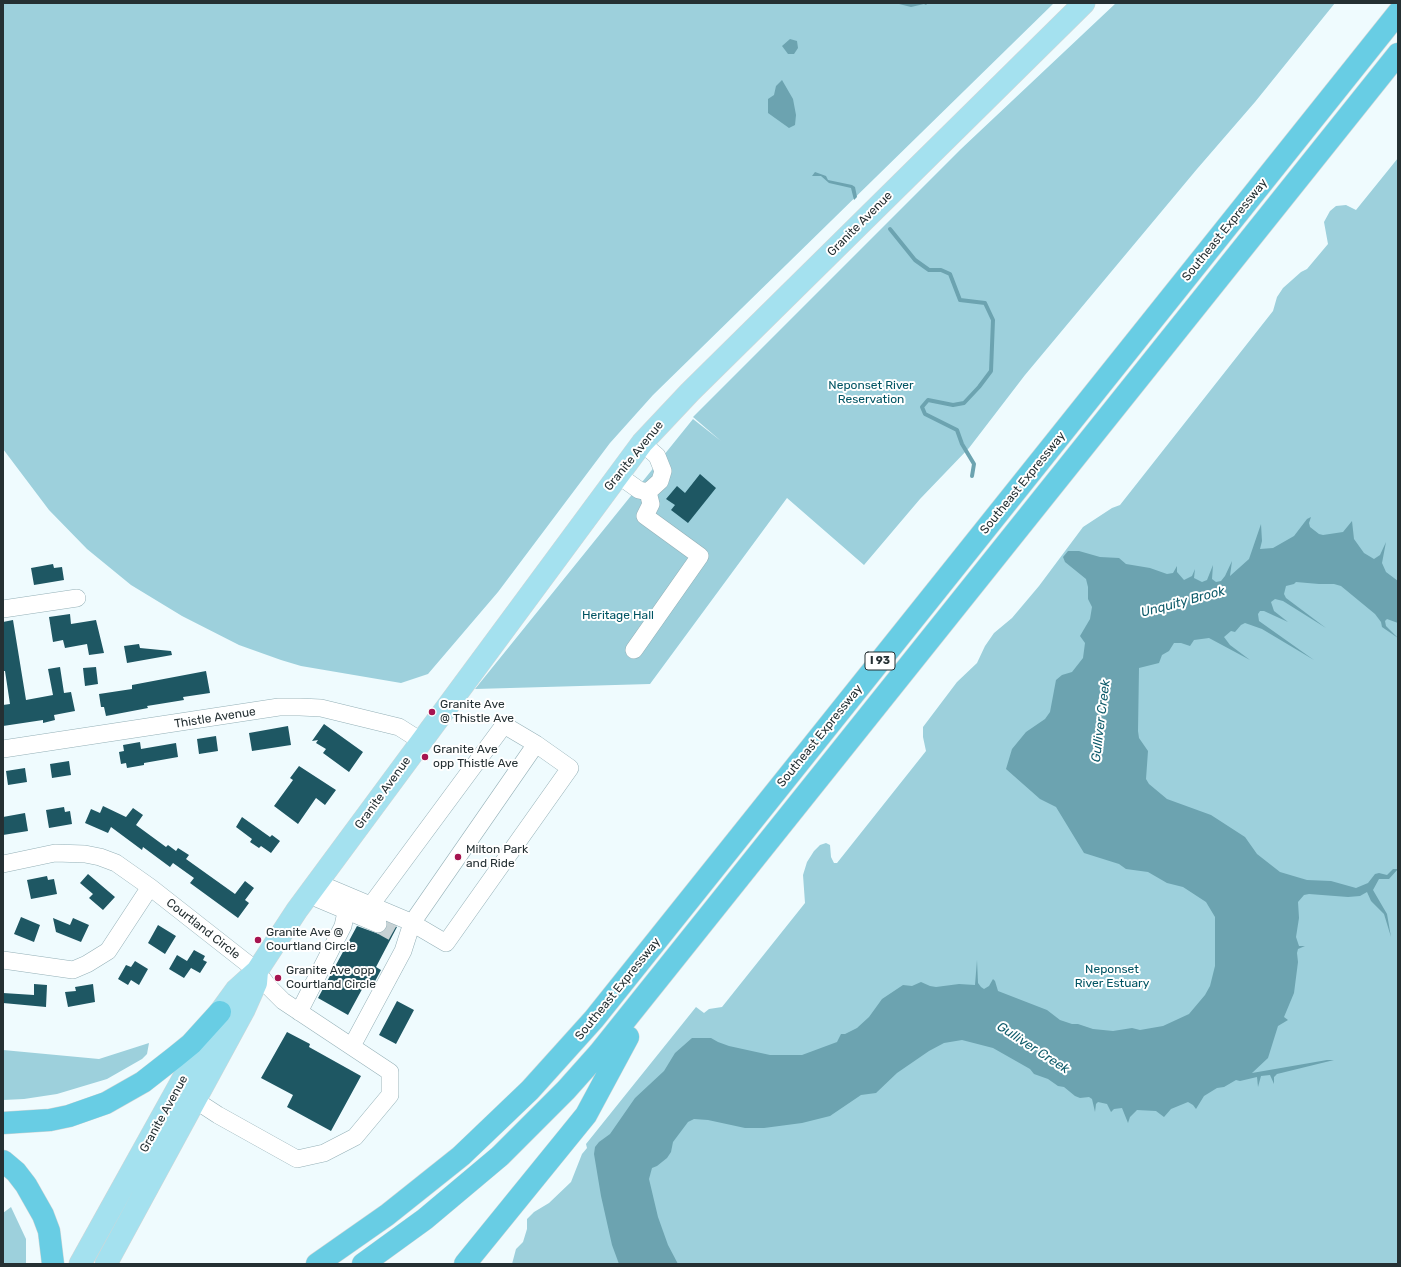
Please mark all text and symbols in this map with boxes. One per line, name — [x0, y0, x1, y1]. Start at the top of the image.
street label: Southeast Expressway — [1179, 176, 1271, 284]
street label: Granite Avenue — [825, 189, 895, 259]
park label: Neponset River Reservation — [828, 379, 914, 407]
street label: Granite Avenue — [601, 418, 667, 494]
street label: Southeast Expressway — [977, 429, 1069, 537]
water label: Unquity Brook — [1139, 583, 1227, 621]
park label: Heritage Hall — [582, 609, 654, 623]
road number: I 93 — [865, 652, 895, 670]
water label: Gulliver Creek — [1088, 679, 1114, 763]
street label: Southeast Expressway — [774, 682, 866, 790]
place label: Granite Ave @ Thistle Ave — [440, 698, 514, 726]
street label: Thistle Avenue — [173, 704, 257, 732]
marker: Granite Ave @ Thistle Ave — [427, 707, 437, 717]
place label: Granite Ave opp Thistle Ave — [433, 743, 518, 771]
marker: Granite Ave opp Thistle Ave — [420, 752, 430, 762]
street label: Granite Avenue — [352, 754, 414, 832]
place label: Milton Park and Ride — [466, 843, 528, 871]
marker: Milton Park and Ride — [453, 852, 463, 862]
street label: Courtland Circle — [163, 896, 243, 962]
place label: Granite Ave @ Courtland Circle — [266, 926, 356, 954]
marker: Granite Ave @ Courtland Circle — [253, 935, 263, 945]
street label: Southeast Expressway — [572, 935, 664, 1043]
park label: Neponset River Estuary — [1075, 963, 1149, 991]
place label: Granite Ave opp Courtland Circle — [286, 964, 376, 992]
marker: Granite Ave opp Courtland Circle — [273, 973, 283, 983]
water label: Gulliver Creek — [994, 1019, 1072, 1077]
street label: Granite Avenue — [137, 1073, 191, 1155]

